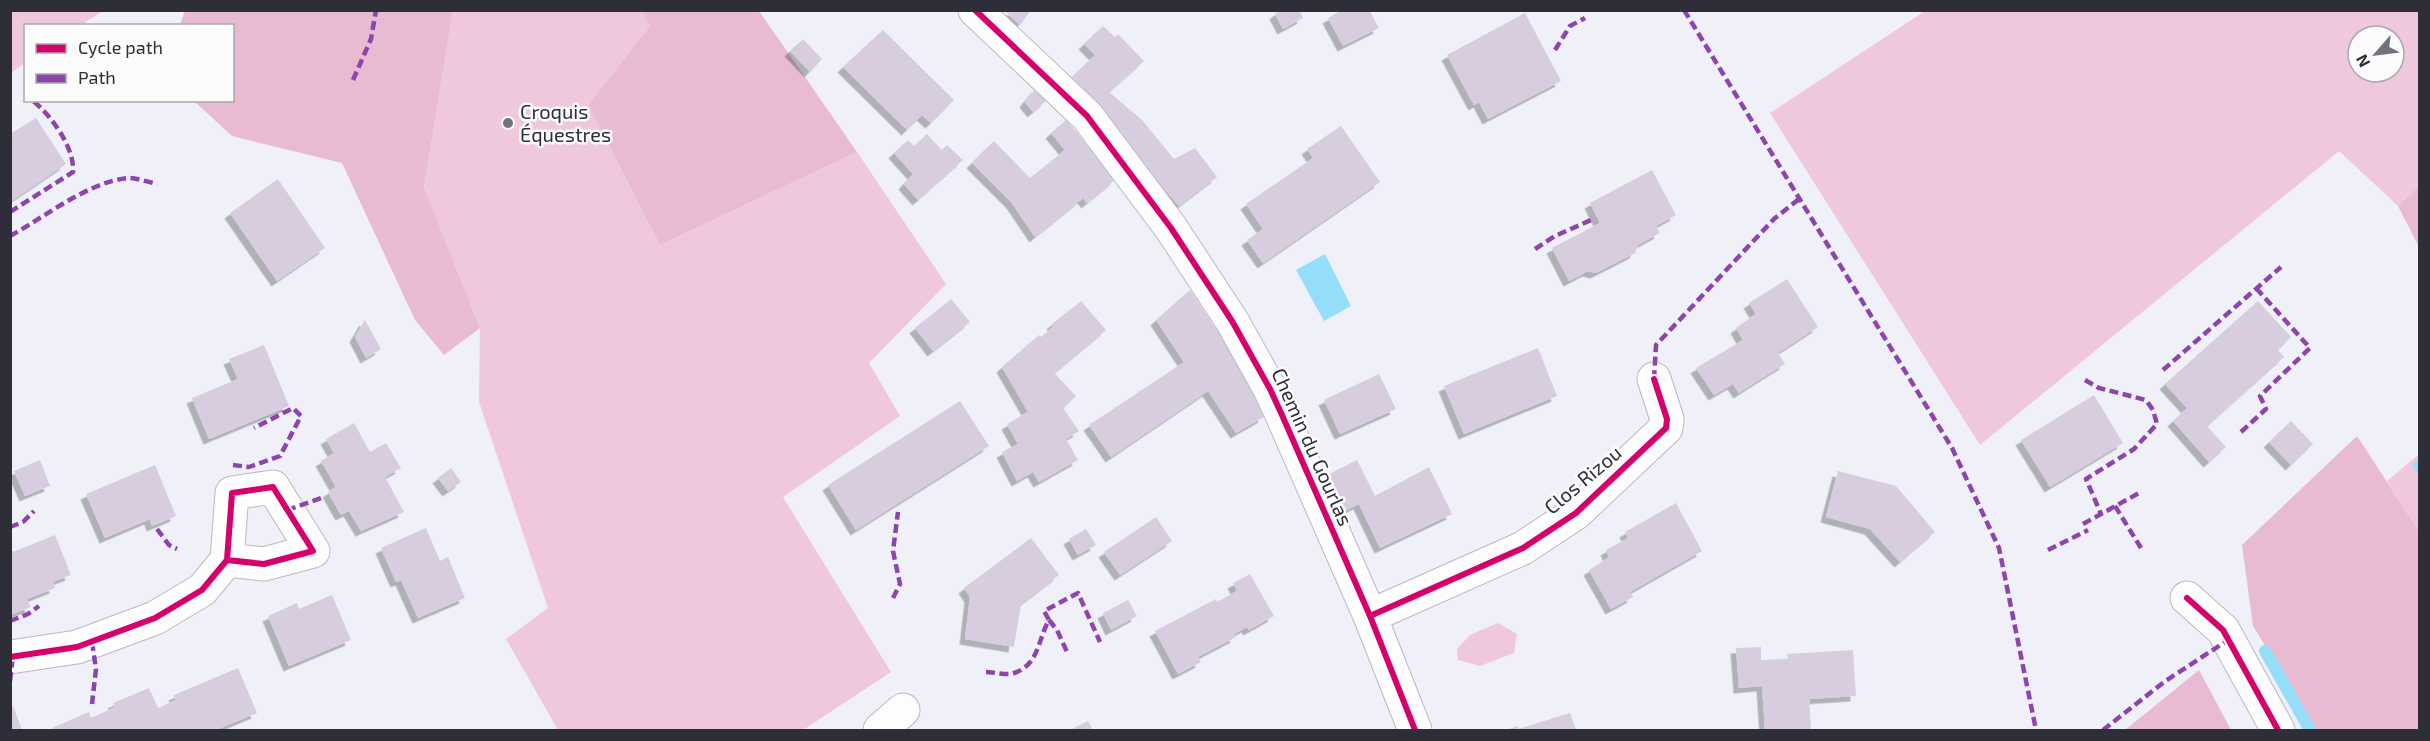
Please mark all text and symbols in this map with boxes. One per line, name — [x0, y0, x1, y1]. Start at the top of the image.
legend — [24, 24, 234, 102]
north arrow — [2346, 24, 2406, 84]
text: Cycle path — [78, 36, 163, 58]
text: N — [2351, 52, 2373, 71]
text: Path — [78, 66, 116, 88]
place label: Croquis Équestres — [520, 99, 611, 146]
marker: Croquis Équestres — [501, 116, 515, 130]
street label: Chemin du Gourlas — [1267, 364, 1358, 529]
street label: Clos Rizou — [1539, 440, 1626, 519]

